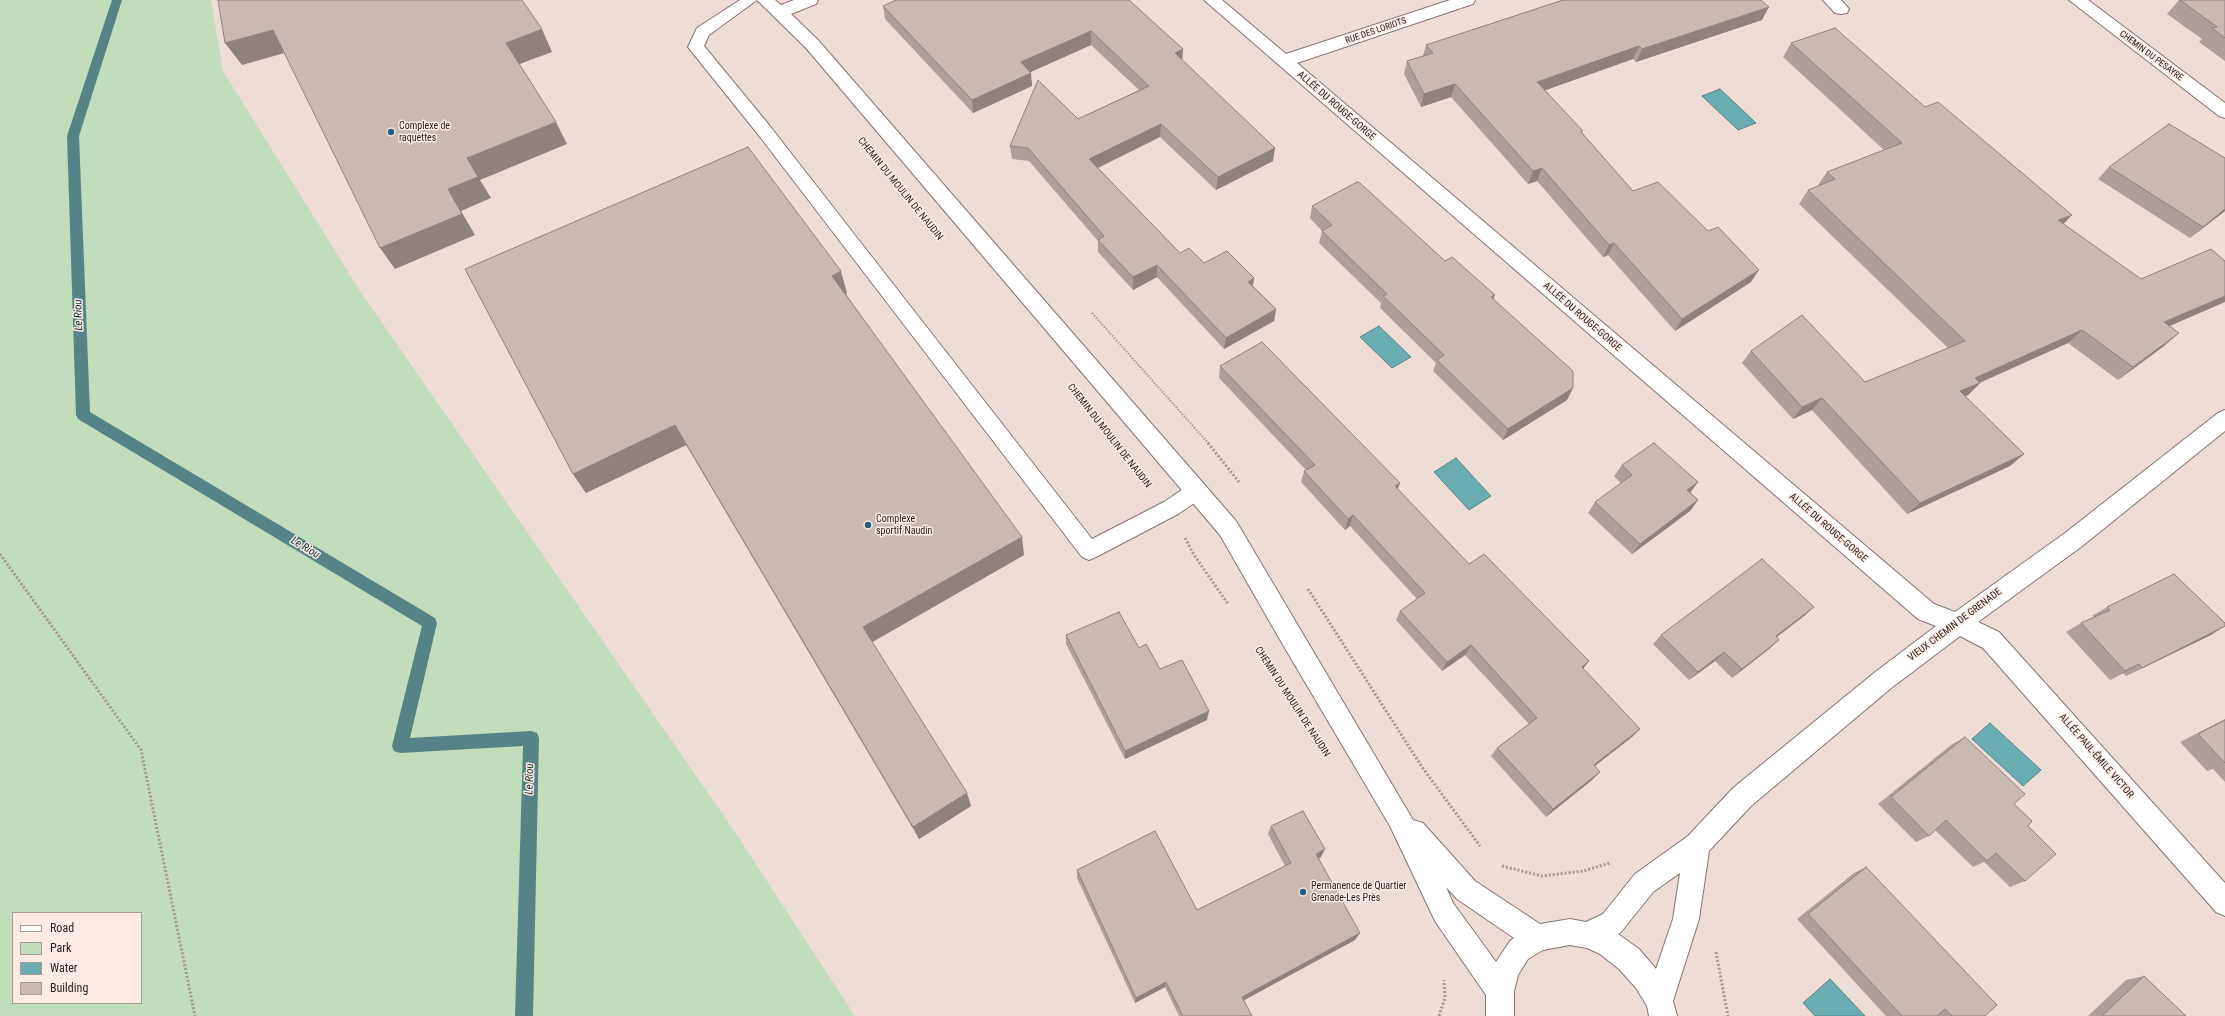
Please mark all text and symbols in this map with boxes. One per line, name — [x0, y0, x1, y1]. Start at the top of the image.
street label: RUE DES LORIOTS — [1344, 16, 1408, 46]
street label: CHEMIN DU PESAYRE — [2117, 29, 2185, 83]
street label: ALLÉE DU ROUGE-GORGE — [1295, 69, 1377, 143]
place label: Complexe de raquettes — [399, 120, 450, 144]
marker: Complexe de raquettes — [386, 127, 396, 137]
street label: CHEMIN DU MOULIN DE NAUDIN — [855, 135, 945, 243]
street label: ALLÉE DU ROUGE-GORGE — [1541, 280, 1623, 354]
water label: Le Riou — [72, 299, 86, 331]
street label: CHEMIN DU MOULIN DE NAUDIN — [1065, 382, 1153, 490]
street label: ALLÉE DU ROUGE-GORGE — [1787, 491, 1869, 565]
place label: Complexe sportif Naudin — [876, 513, 932, 536]
marker: Complexe sportif Naudin — [863, 520, 873, 530]
water label: Le Riou — [288, 534, 322, 562]
street label: VIEUX CHEMIN DE GRENADE — [1906, 586, 2004, 664]
street label: CHEMIN DU MOULIN DE NAUDIN — [1252, 645, 1332, 759]
street label: ALLÉE PAUL-ÉMILE VICTOR — [2056, 711, 2136, 801]
water label: Le Riou — [523, 763, 537, 795]
place label: Permanence de Quartier Grenade-Les Près — [1311, 880, 1406, 904]
marker: Permanence de Quartier Grenade-Les Près — [1298, 887, 1308, 897]
legend — [12, 912, 142, 1004]
text: Road — [50, 921, 74, 935]
text: Park — [50, 941, 71, 955]
text: Water — [50, 961, 78, 975]
text: Building — [50, 981, 88, 995]

